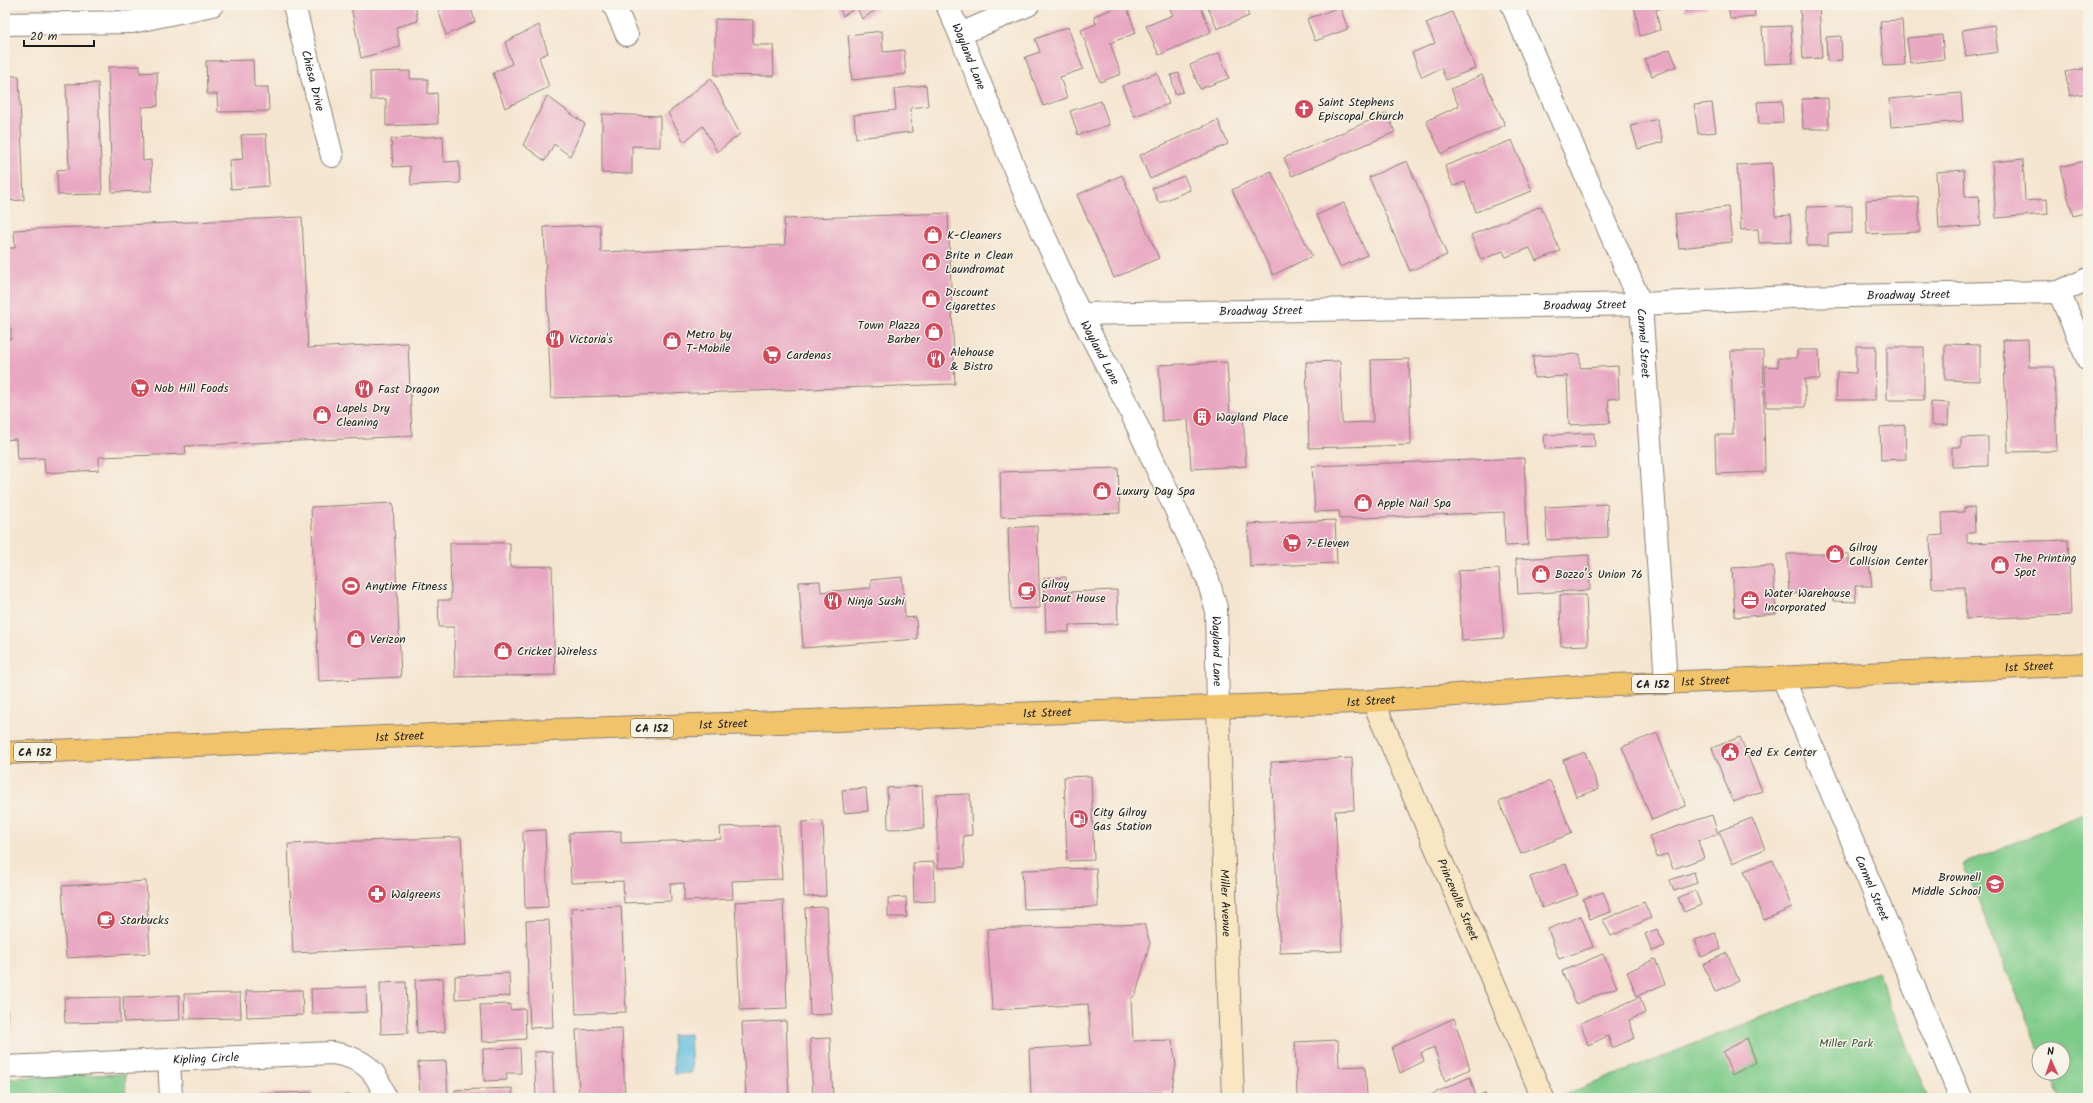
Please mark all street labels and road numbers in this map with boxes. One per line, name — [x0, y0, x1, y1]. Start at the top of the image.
street label: Wayland Lane — [946, 20, 991, 93]
street label: Chiesa Drive — [296, 48, 330, 114]
street label: Broadway Street — [1867, 285, 1951, 306]
street label: Broadway Street — [1543, 295, 1627, 316]
street label: Broadway Street — [1219, 301, 1303, 322]
street label: Carmel Street — [1631, 308, 1655, 379]
street label: Wayland Lane — [1075, 317, 1125, 389]
street label: Wayland Lane — [1206, 616, 1227, 687]
street label: 1st Street — [2004, 657, 2054, 678]
street label: 1st Street — [1681, 671, 1731, 692]
road number: CA 152 — [1632, 675, 1674, 693]
street label: 1st Street — [1346, 690, 1396, 712]
street label: 1st Street — [1022, 703, 1072, 724]
street label: 1st Street — [699, 714, 749, 735]
road number: CA 152 — [631, 719, 673, 737]
street label: 1st Street — [375, 726, 425, 747]
road number: CA 152 — [14, 743, 56, 761]
street label: Carmel Street — [1849, 852, 1894, 924]
street label: Princevalle Street — [1432, 856, 1484, 944]
street label: Miller Avenue — [1214, 869, 1236, 938]
street label: Kipling Circle — [172, 1048, 240, 1070]

